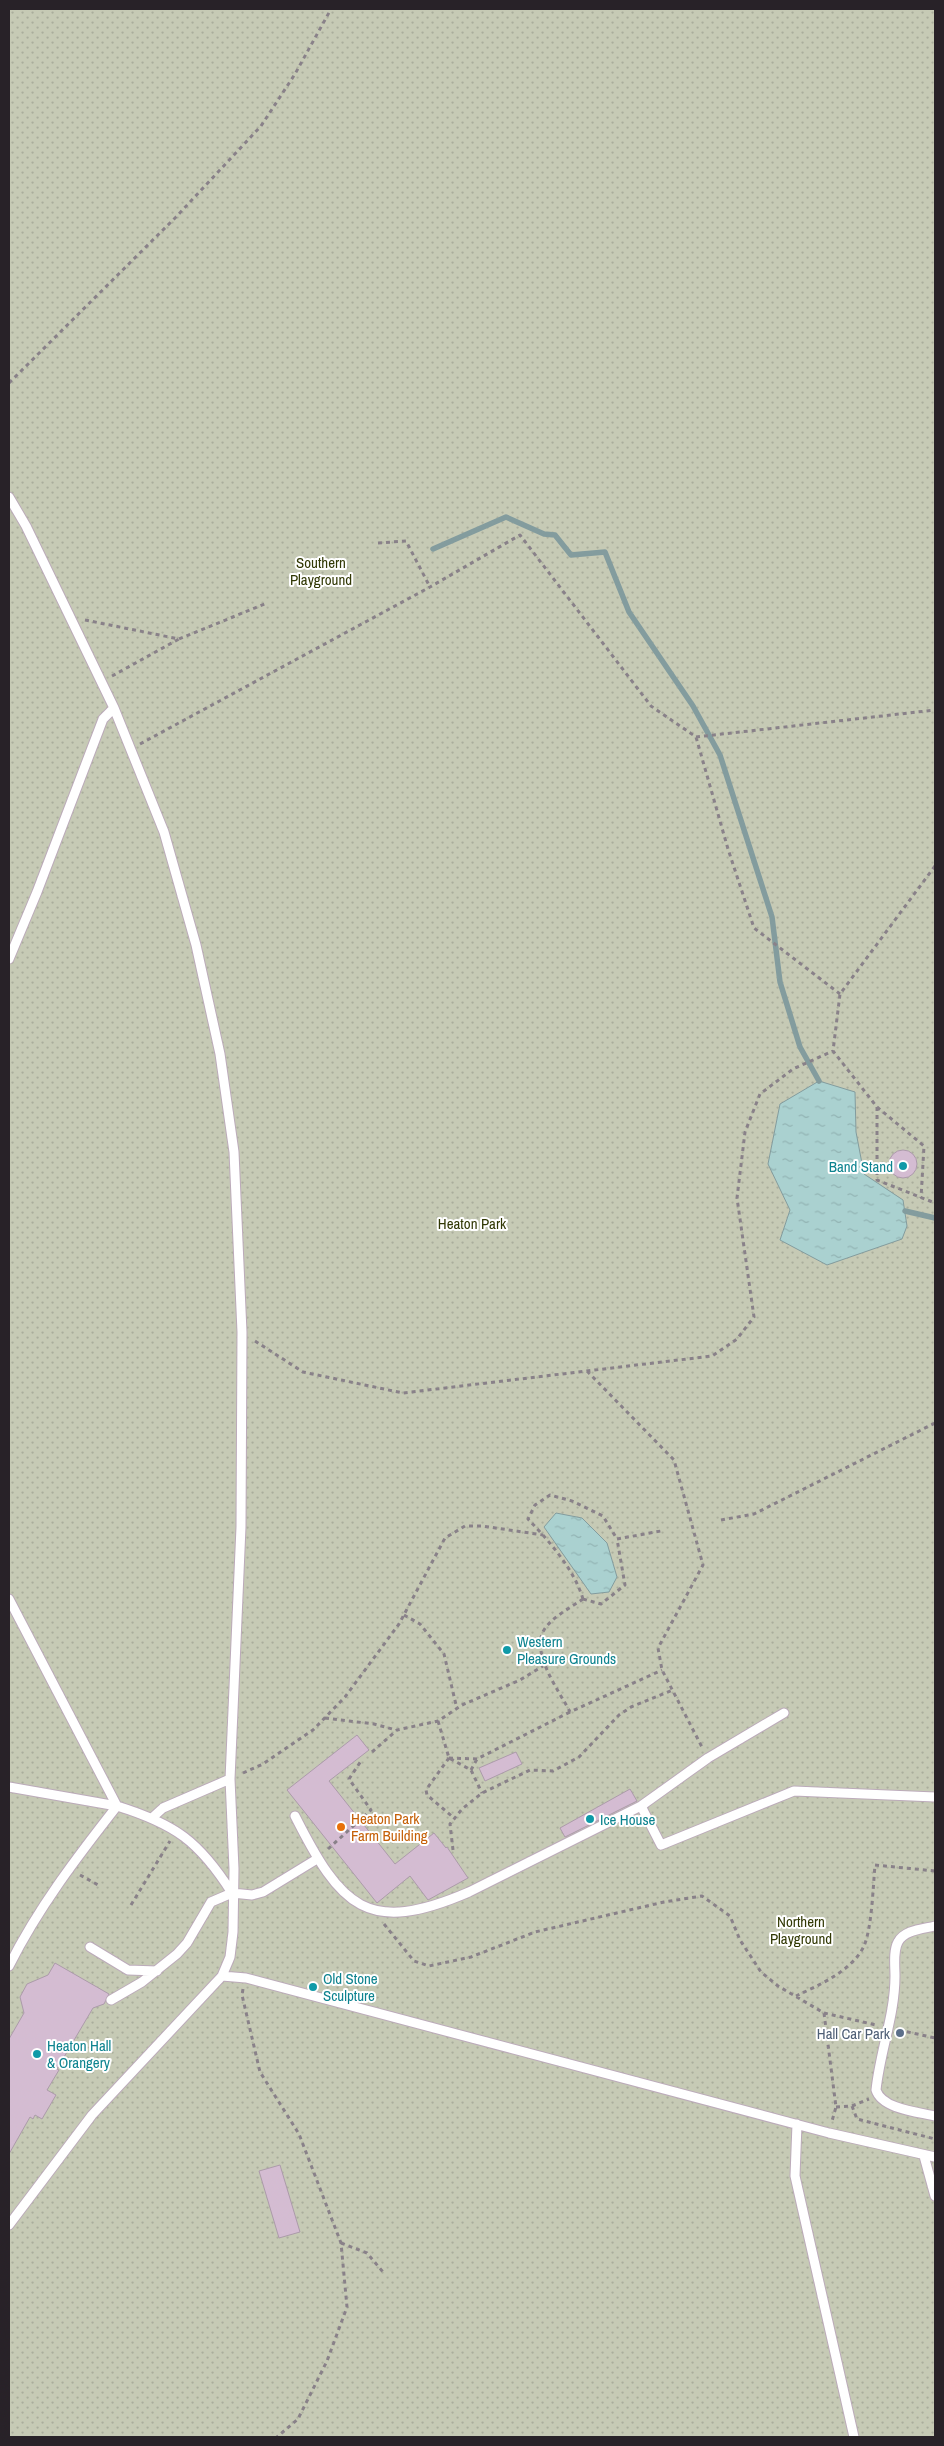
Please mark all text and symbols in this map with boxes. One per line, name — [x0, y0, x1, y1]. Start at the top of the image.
park label: Southern Playground — [290, 552, 352, 590]
place label: Band Stand — [829, 1156, 893, 1177]
marker: Band Stand — [897, 1160, 909, 1172]
park label: Heaton Park — [438, 1213, 507, 1234]
place label: Western Pleasure Grounds — [517, 1631, 616, 1669]
marker: Western Pleasure Grounds — [501, 1644, 513, 1656]
place label: Heaton Park Farm Building — [351, 1808, 428, 1846]
place label: Ice House — [600, 1809, 656, 1830]
marker: Ice House — [584, 1813, 596, 1825]
marker: Heaton Park Farm Building — [335, 1821, 347, 1833]
park label: Northern Playground — [770, 1911, 832, 1949]
place label: Old Stone Sculpture — [323, 1968, 378, 2006]
marker: Old Stone Sculpture — [307, 1981, 319, 1993]
place label: Hall Car Park — [817, 2023, 891, 2044]
marker: Hall Car Park — [894, 2027, 906, 2039]
place label: Heaton Hall & Orangery — [47, 2035, 111, 2073]
marker: Heaton Hall & Orangery — [31, 2048, 43, 2060]

